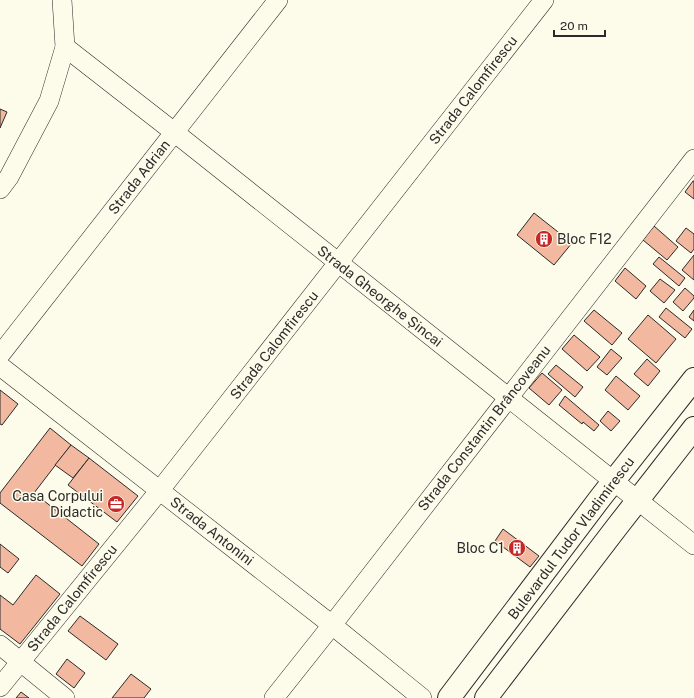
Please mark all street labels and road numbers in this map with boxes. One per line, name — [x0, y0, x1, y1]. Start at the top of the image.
street label: Strada Calomfirescu — [426, 33, 520, 147]
street label: Strada Adrian — [105, 137, 173, 217]
street label: Strada Gheorghe Șincai — [314, 242, 446, 350]
street label: Strada Calomfirescu — [227, 288, 321, 402]
street label: Strada Constantin Brâncoveanu — [414, 342, 554, 514]
street label: Bulevardul Tudor Vladimirescu — [505, 454, 637, 622]
street label: Strada Antonini — [167, 494, 257, 568]
street label: Strada Calomfirescu — [24, 541, 120, 655]

